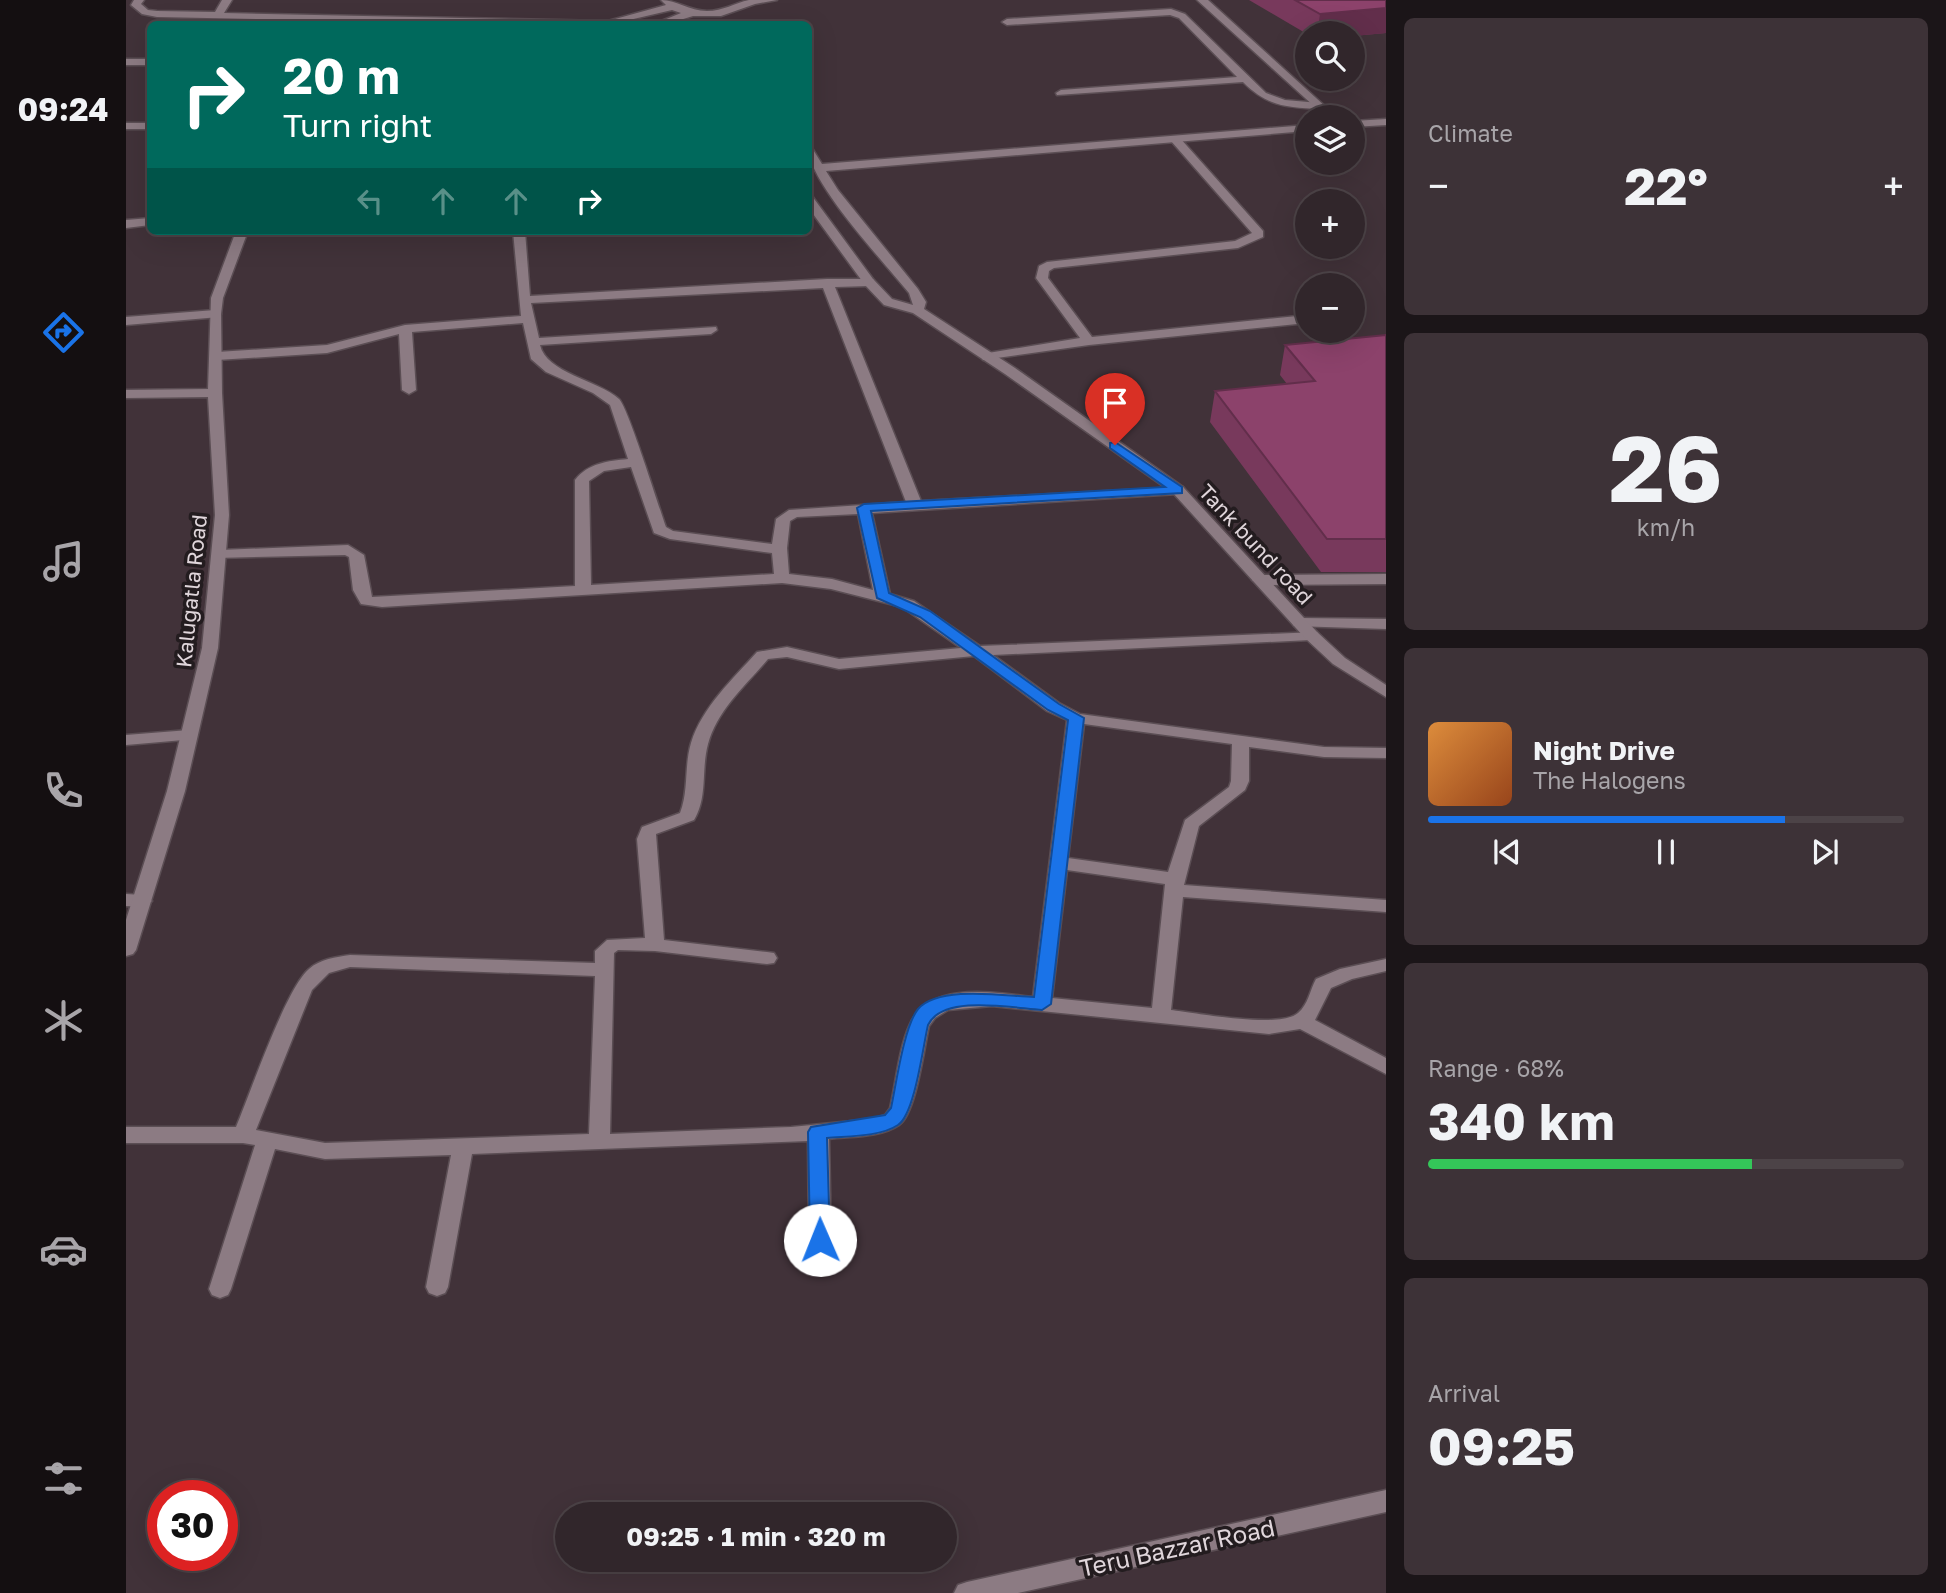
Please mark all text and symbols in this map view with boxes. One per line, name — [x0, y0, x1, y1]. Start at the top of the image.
map controls — [1295, 21, 1365, 343]
button: search — [1295, 21, 1365, 91]
text: 20 m — [283, 46, 400, 105]
icon: right — [168, 49, 259, 140]
text: 09:24 — [18, 90, 108, 128]
button: layers — [1295, 105, 1365, 175]
text: Turn right — [283, 106, 432, 144]
text: Climate — [1428, 119, 1513, 147]
text: 22° — [1624, 154, 1708, 216]
text: − — [1428, 163, 1449, 208]
text: + — [1883, 163, 1904, 208]
icon: left — [351, 182, 389, 220]
icon: ahead — [424, 182, 462, 220]
icon: ahead — [497, 182, 535, 220]
icon: right — [570, 182, 608, 220]
button: + — [1295, 189, 1365, 259]
button: − — [1295, 273, 1365, 343]
icon: directions — [39, 308, 88, 357]
pin — [1085, 373, 1145, 445]
icon: arrive — [1096, 384, 1134, 422]
text: 26 — [1609, 413, 1723, 522]
street label: Tank bund road — [1194, 478, 1318, 610]
street label: Kalugatla Road — [170, 513, 212, 669]
text: km/h — [1637, 513, 1695, 541]
icon: music — [39, 537, 88, 586]
text: Night Drive — [1533, 735, 1675, 766]
icon: phone — [39, 766, 88, 815]
text: The Halogens — [1533, 766, 1686, 794]
icon: previous — [1488, 833, 1526, 871]
icon: pause — [1647, 833, 1685, 871]
icon: next — [1806, 833, 1844, 871]
icon: climate — [39, 996, 88, 1045]
text: Range · 68% — [1428, 1054, 1564, 1082]
text: 340 km — [1428, 1089, 1615, 1151]
position arrow — [783, 1203, 857, 1277]
icon: car — [39, 1225, 88, 1274]
text: Arrival — [1428, 1379, 1500, 1407]
text: 09:25 — [1428, 1414, 1575, 1476]
icon: filters — [39, 1454, 88, 1503]
speed limit sign: 30 — [147, 1480, 238, 1571]
street label: Teru Bazzar Road — [1077, 1512, 1277, 1582]
text: 09:25 · 1 min · 320 m — [626, 1521, 886, 1552]

